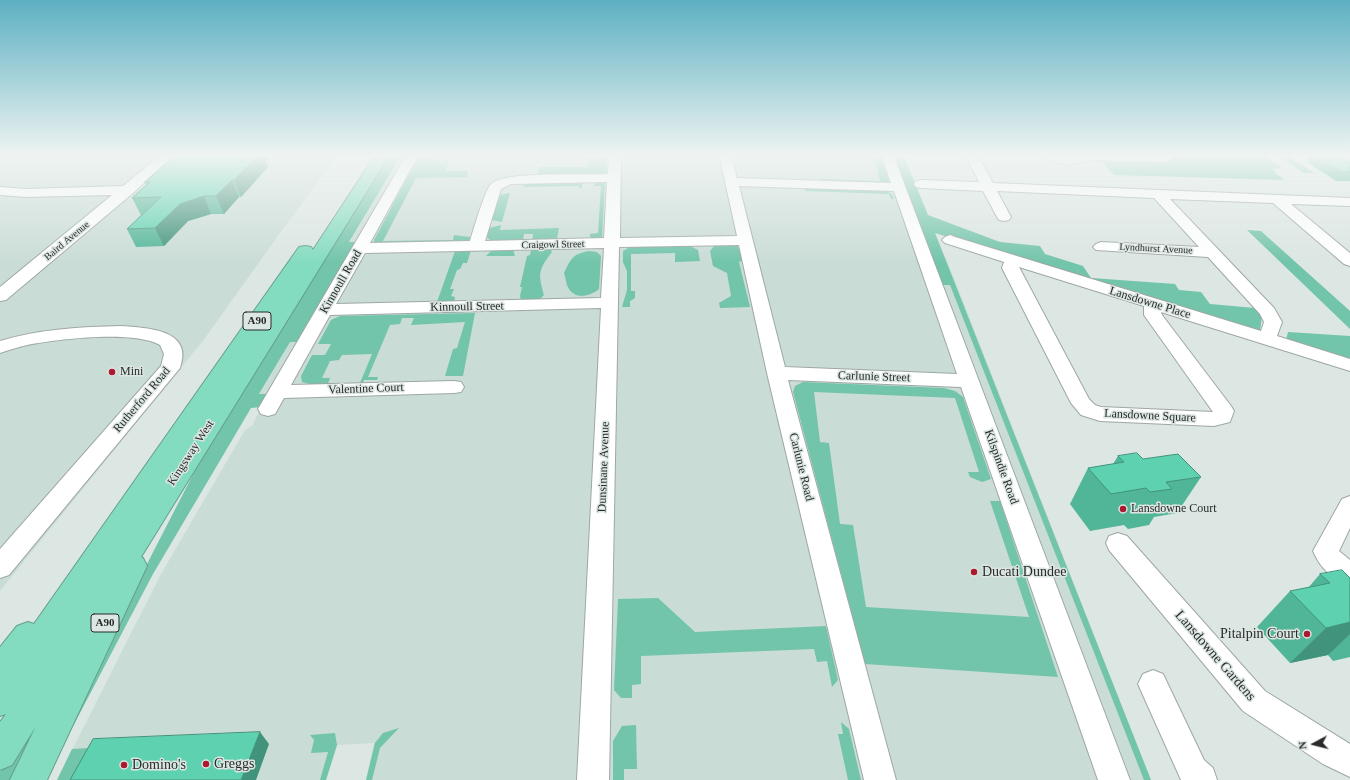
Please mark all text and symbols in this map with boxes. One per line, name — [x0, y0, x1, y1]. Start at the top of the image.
street label: Baird Avenue — [42, 219, 92, 263]
street label: Craigowl Street — [521, 238, 585, 252]
street label: Lyndhurst Avenue — [1119, 241, 1193, 257]
street label: Kinnoull Road — [317, 248, 365, 316]
street label: Lansdowne Place — [1108, 284, 1192, 322]
street label: Kinnoull Street — [430, 299, 504, 315]
road number: A90 — [243, 312, 271, 330]
street label: Rutherford Road — [110, 364, 174, 436]
place label: Mini — [120, 365, 143, 379]
marker: Mini — [107, 367, 117, 377]
street label: Carlunie Street — [838, 369, 910, 385]
street label: Valentine Court — [328, 380, 404, 398]
street label: Lansdowne Square — [1104, 406, 1196, 426]
street label: Kingsway West — [164, 417, 218, 489]
street label: Dunsinane Avenue — [595, 421, 613, 513]
street label: Kilspindie Road — [981, 428, 1021, 506]
street label: Carlunie Road — [786, 431, 816, 503]
place label: Lansdowne Court — [1131, 502, 1217, 516]
marker: Lansdowne Court — [1118, 504, 1128, 514]
place label: Ducati Dundee — [982, 564, 1066, 580]
marker: Ducati Dundee — [969, 567, 979, 577]
street label: Lansdowne Gardens — [1171, 607, 1259, 705]
road number: A90 — [91, 614, 119, 632]
place label: Pitalpin Court — [1220, 626, 1299, 642]
marker: Pitalpin Court — [1302, 629, 1312, 639]
north arrow — [1294, 724, 1334, 764]
text: N — [1296, 741, 1309, 750]
place label: Greggs — [214, 756, 254, 772]
place label: Domino's — [132, 757, 186, 773]
marker: Greggs — [201, 759, 211, 769]
marker: Domino's — [119, 760, 129, 770]

